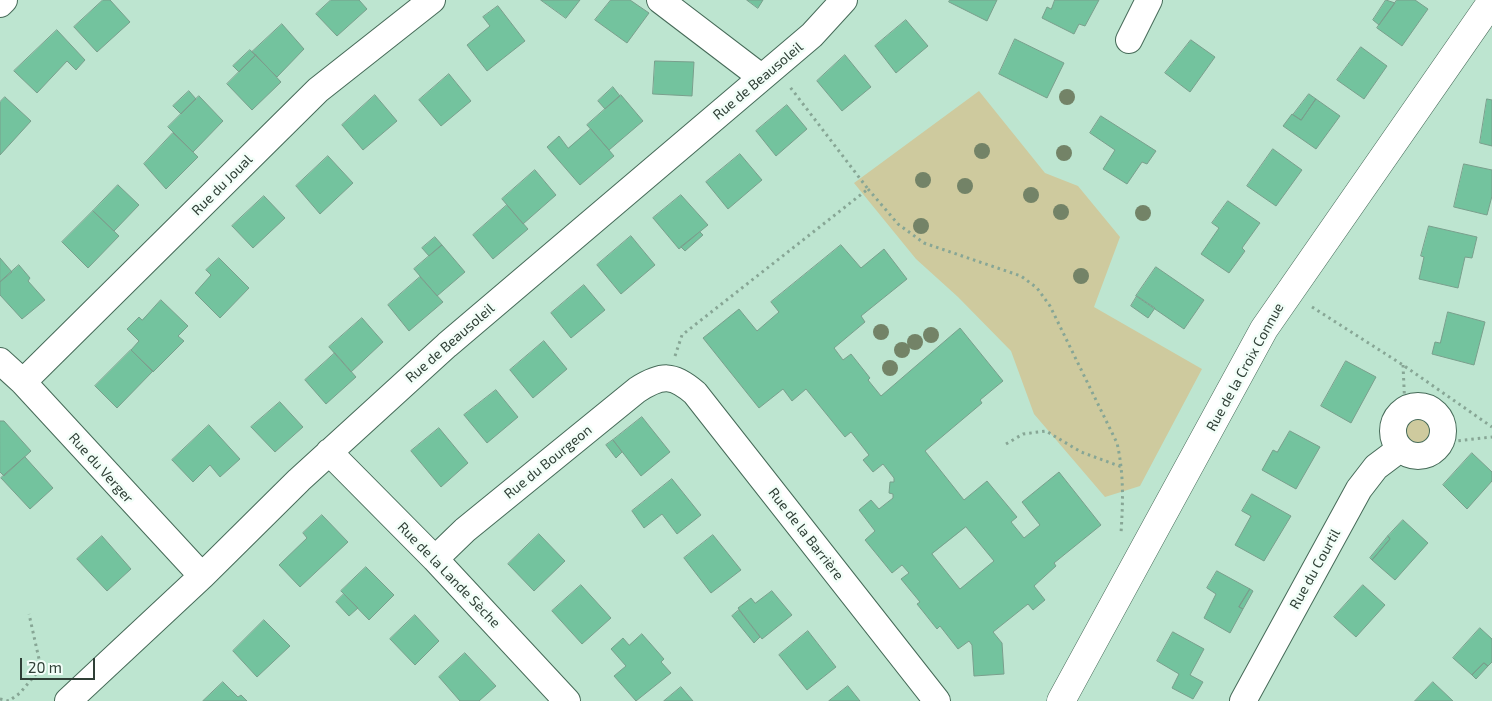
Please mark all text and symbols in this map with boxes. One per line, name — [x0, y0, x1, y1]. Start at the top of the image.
street label: Rue de Beausoleil — [710, 39, 806, 123]
street label: Rue du Joual — [188, 151, 256, 219]
street label: Rue de Beausoleil — [402, 300, 498, 386]
street label: Rue de la Croix Connue — [1203, 300, 1287, 434]
street label: Rue du Bourgeon — [501, 422, 595, 502]
street label: Rue du Verger — [65, 430, 137, 506]
street label: Rue de la Barrière — [765, 485, 847, 583]
street label: Rue de la Lande Sèche — [394, 519, 504, 631]
street label: Rue du Courtil — [1286, 526, 1344, 612]
scale bar — [22, 648, 98, 680]
text: 20 m — [28, 658, 62, 676]

